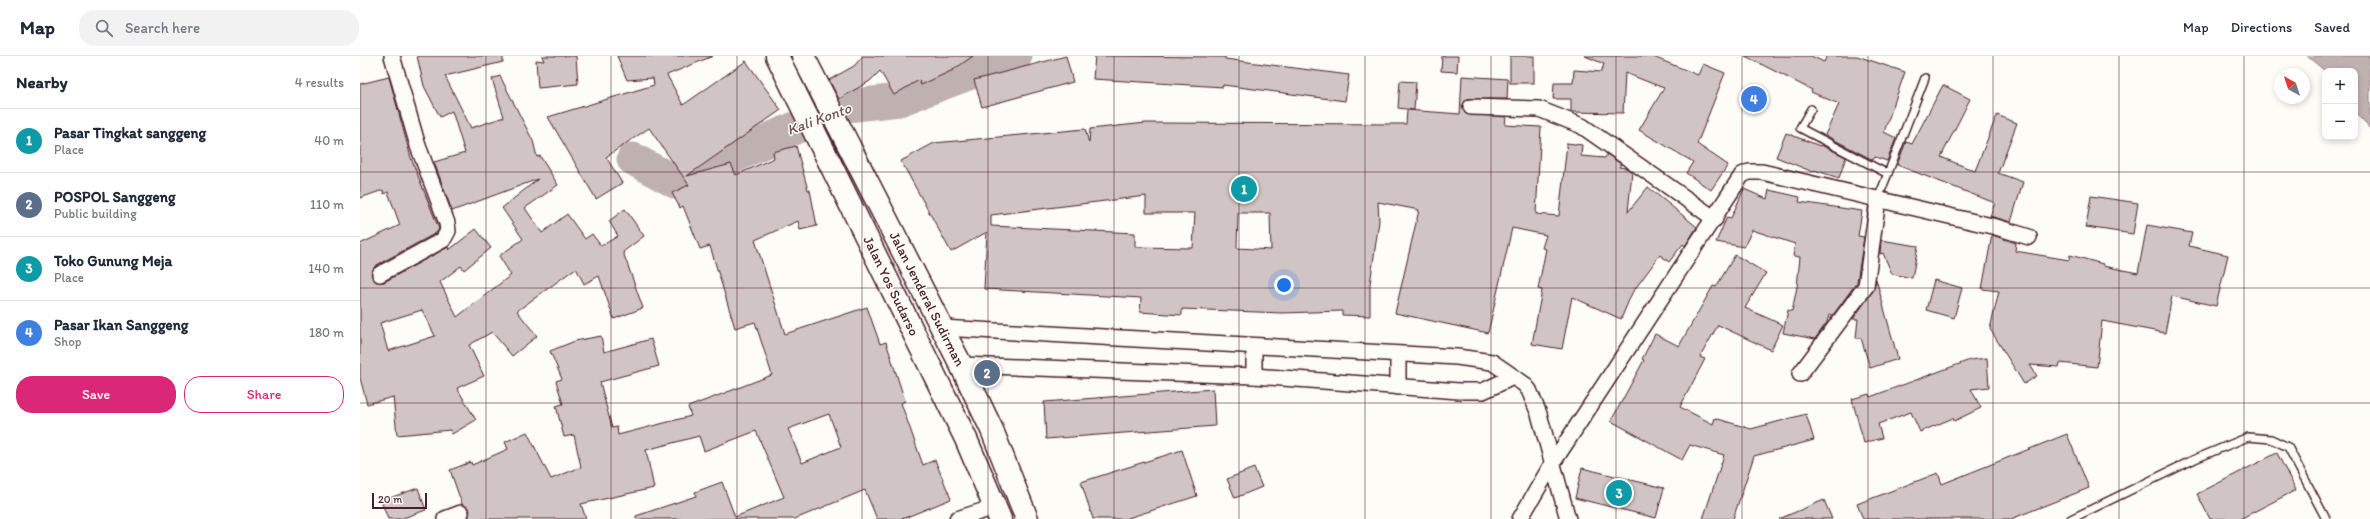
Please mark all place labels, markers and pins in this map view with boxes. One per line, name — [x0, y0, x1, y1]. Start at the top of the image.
pin: 4 — [1741, 84, 1767, 114]
pin: 1 — [1231, 174, 1257, 204]
pin: 2 — [974, 358, 1000, 388]
pin: 3 — [1606, 478, 1632, 508]

